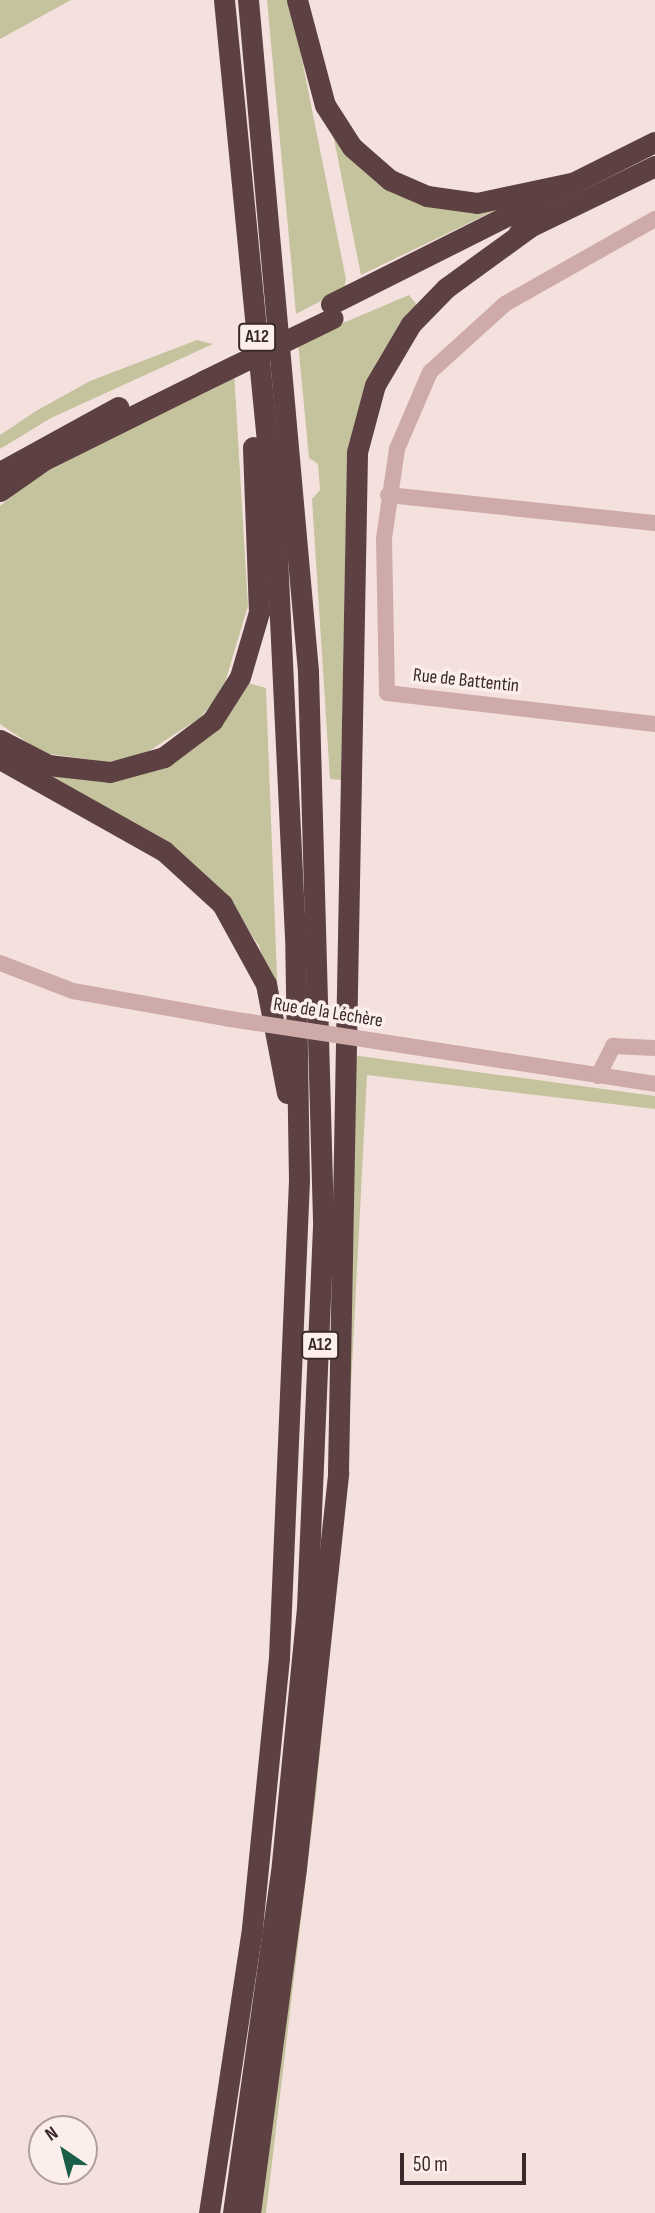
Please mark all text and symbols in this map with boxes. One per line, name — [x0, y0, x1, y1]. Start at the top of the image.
road number: A12 — [238, 323, 276, 352]
street label: Rue de Battentin — [412, 664, 520, 698]
street label: Rue de la Léchère — [272, 993, 384, 1033]
road number: A12 — [301, 1330, 339, 1360]
north arrow — [28, 2115, 98, 2185]
text: N — [41, 2122, 63, 2146]
scale bar — [403, 2140, 529, 2184]
text: 50 m — [413, 2152, 448, 2177]

